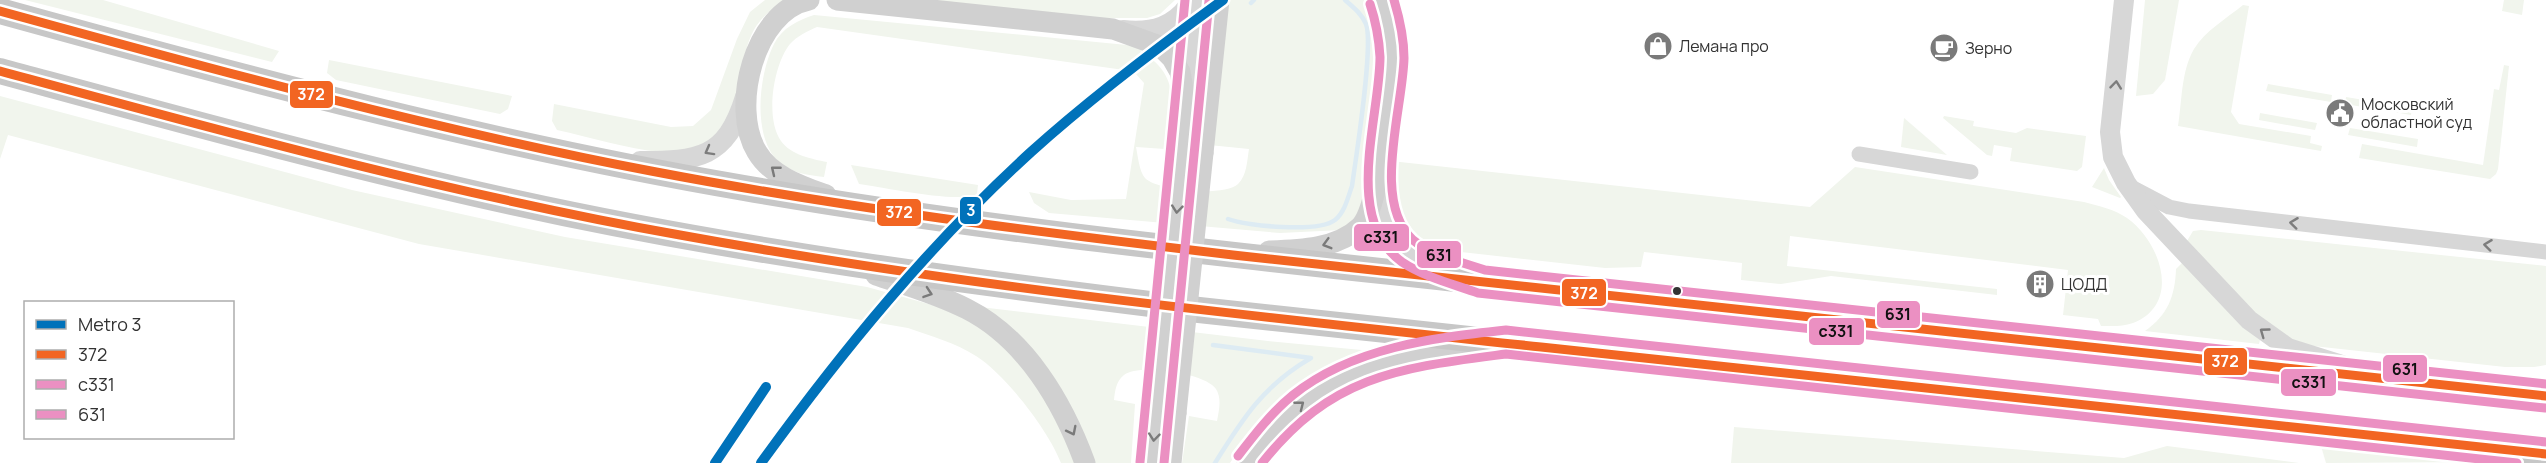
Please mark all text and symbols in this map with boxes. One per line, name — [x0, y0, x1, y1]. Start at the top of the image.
shop icon: Лемана про — [1642, 30, 1674, 62]
cafe icon: Зерно — [1928, 32, 1960, 64]
place label: Лемана про — [1679, 35, 1769, 57]
place label: Зерно — [1965, 37, 2012, 59]
line badge: 372 — [289, 80, 334, 109]
one-way arrow — [2109, 80, 2122, 89]
text: 372 — [297, 83, 325, 105]
place label: Московский областной суд — [2361, 93, 2473, 133]
public building icon: Московский областной суд — [2324, 97, 2356, 129]
one-way arrow — [704, 144, 715, 155]
one-way arrow — [770, 166, 781, 177]
line badge: 3 — [959, 196, 982, 225]
line badge: 372 — [876, 198, 922, 227]
text: 3 — [966, 199, 976, 221]
text: 372 — [885, 201, 913, 223]
one-way arrow — [1171, 205, 1184, 214]
one-way arrow — [2290, 217, 2299, 230]
line badge: с331 — [1353, 223, 1410, 252]
text: с331 — [1364, 226, 1398, 248]
one-way arrow — [1322, 237, 1333, 249]
line badge: 631 — [1416, 240, 1462, 269]
one-way arrow — [2483, 240, 2492, 252]
text: 631 — [1426, 244, 1452, 266]
building icon: ЦОДД — [2024, 268, 2056, 300]
place label: ЦОДД — [2061, 273, 2108, 295]
line badge: 372 — [1561, 278, 1607, 307]
text: 372 — [1570, 282, 1598, 304]
one-way arrow — [922, 285, 933, 298]
unlabelled marker — [1671, 285, 1683, 297]
line badge: 631 — [1876, 300, 1921, 329]
legend — [24, 301, 234, 439]
text: 631 — [1885, 303, 1911, 325]
text: Metro 3 — [78, 312, 141, 336]
line badge: с331 — [1808, 317, 1865, 346]
text: с331 — [1819, 320, 1853, 342]
one-way arrow — [2260, 328, 2271, 339]
text: 372 — [78, 342, 107, 366]
line badge: 372 — [2203, 347, 2248, 376]
text: 372 — [2211, 350, 2239, 372]
line badge: 631 — [2382, 354, 2428, 383]
text: 631 — [2392, 358, 2418, 380]
line badge: с331 — [2280, 368, 2337, 397]
text: с331 — [2292, 371, 2326, 393]
text: с331 — [78, 372, 115, 396]
one-way arrow — [1294, 401, 1305, 412]
text: 631 — [78, 402, 106, 426]
one-way arrow — [1064, 424, 1076, 435]
one-way arrow — [1149, 432, 1161, 441]

